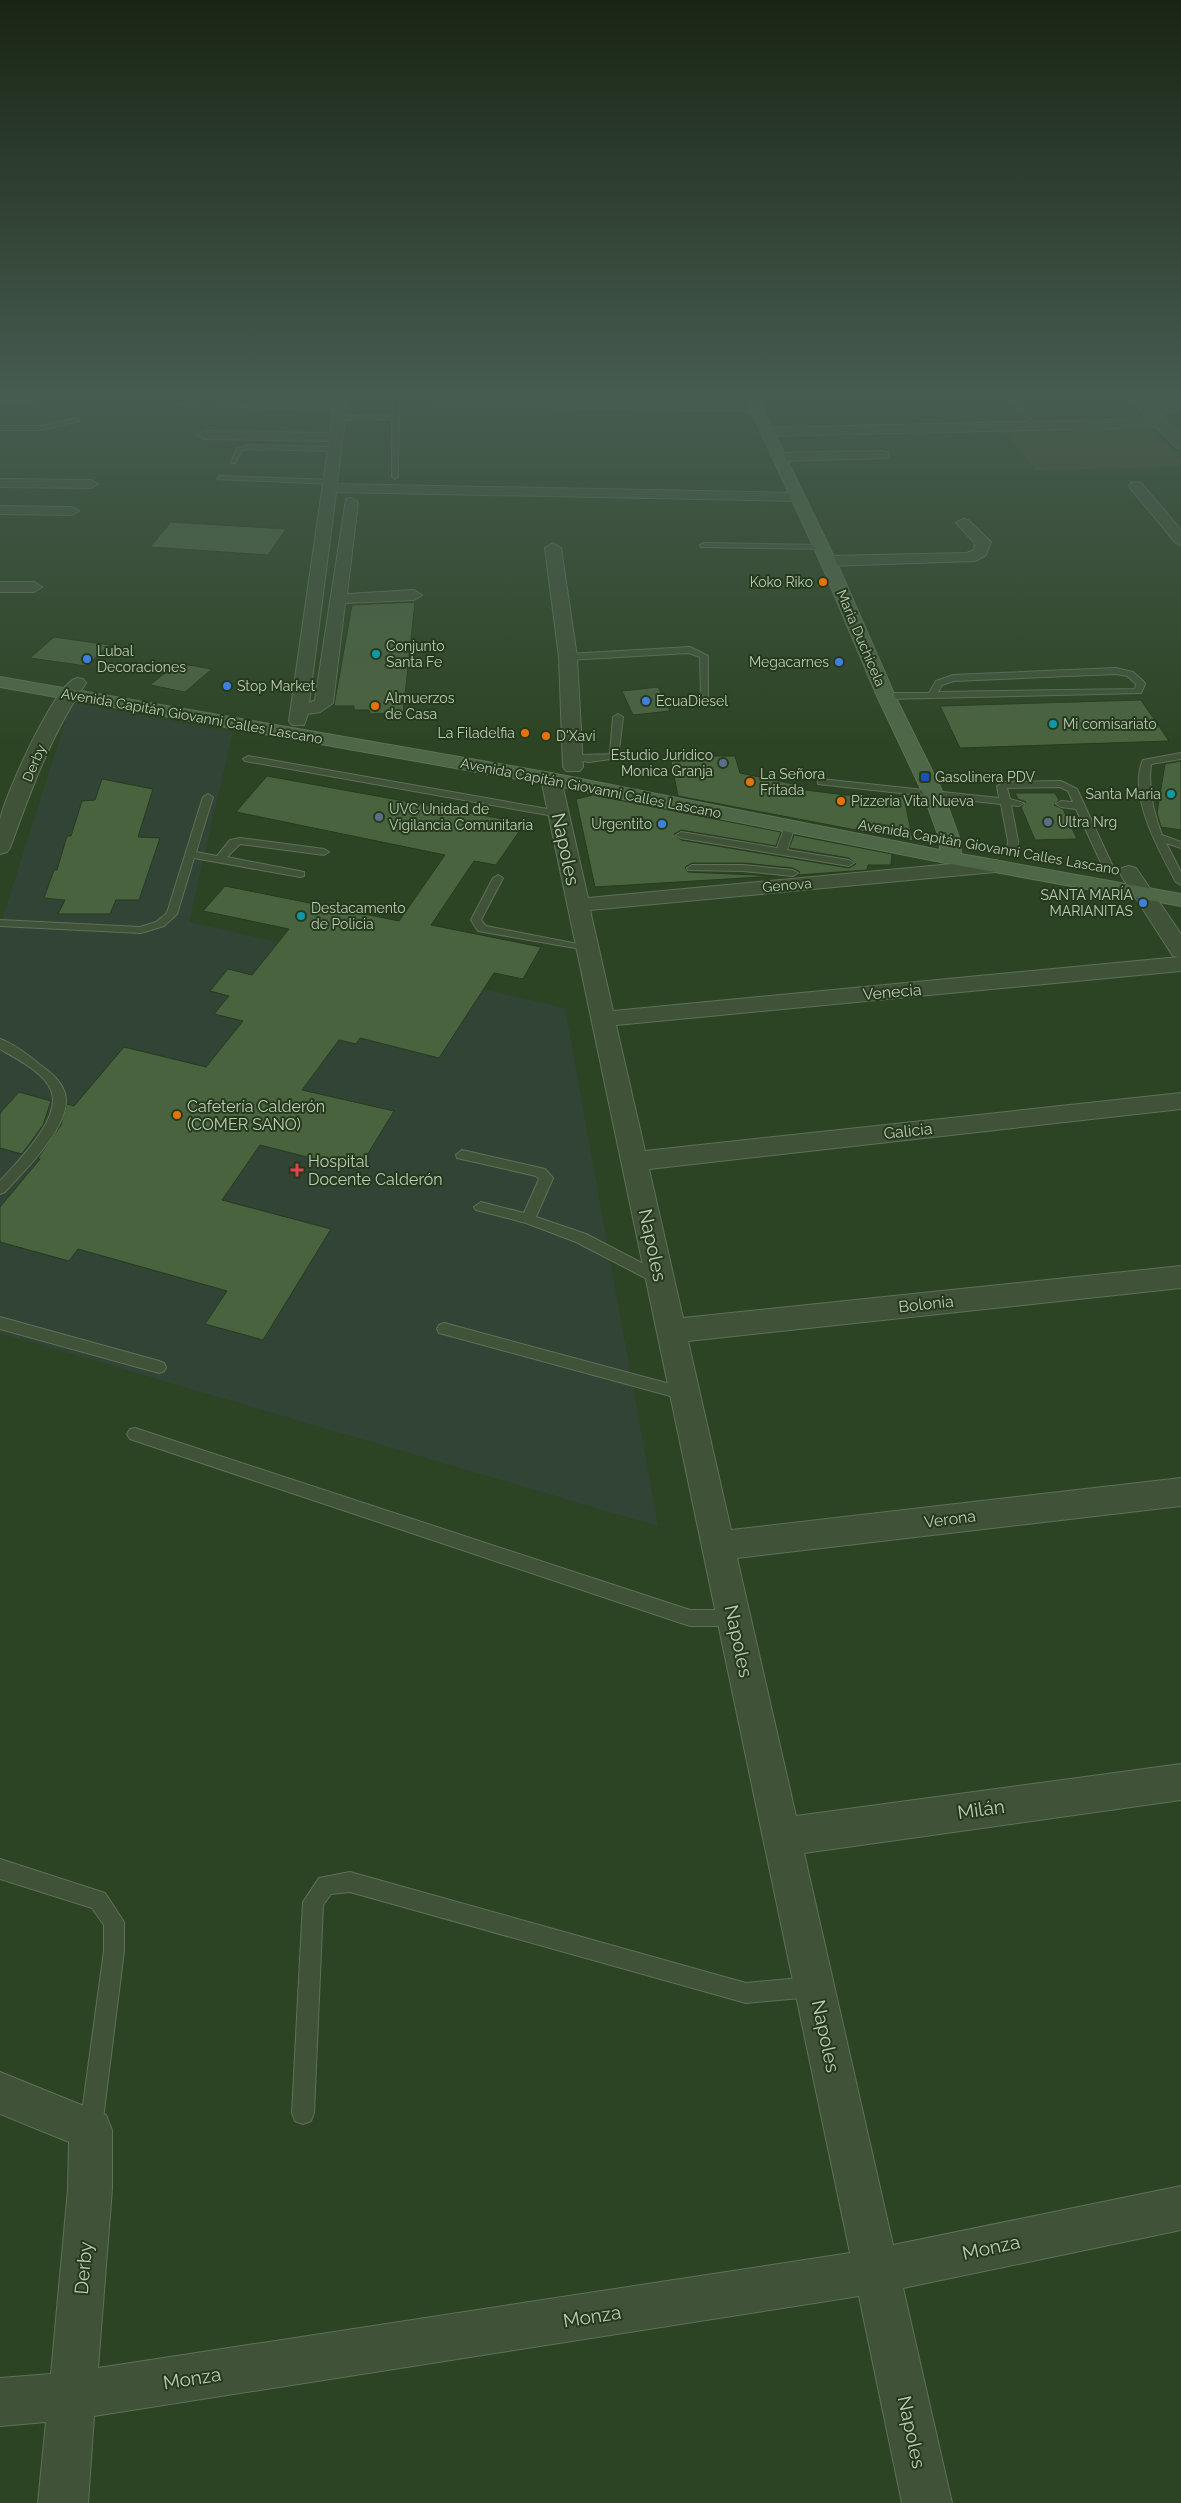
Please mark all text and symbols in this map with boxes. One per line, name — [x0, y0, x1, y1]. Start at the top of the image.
place label: Koko Riko — [750, 574, 813, 590]
marker: Koko Riko — [817, 576, 829, 588]
street label: Maria Duchicela — [833, 587, 889, 689]
place label: Conjunto Santa Fe — [386, 638, 445, 670]
place label: Lubal Decoraciones — [97, 643, 186, 675]
marker: Conjunto Santa Fe — [370, 648, 382, 660]
marker: Lubal Decoraciones — [81, 653, 93, 665]
place label: Megacarnes — [749, 654, 829, 670]
marker: Megacarnes — [833, 656, 845, 668]
place label: Stop Market — [237, 678, 315, 694]
marker: Stop Market — [221, 680, 233, 692]
street label: Avenida Capitán Giovanni Calles Lascano — [60, 685, 324, 747]
place label: Almuerzos de Casa — [385, 690, 455, 722]
place label: EcuaDiesel — [656, 693, 728, 709]
marker: EcuaDiesel — [640, 695, 652, 707]
marker: Almuerzos de Casa — [369, 700, 381, 712]
place label: Mi comisariato — [1063, 716, 1157, 732]
marker: Mi comisariato — [1047, 718, 1059, 730]
place label: La Filadelfia — [437, 725, 515, 741]
marker: La Filadelfia — [519, 727, 531, 739]
place label: D'Xavi — [556, 728, 595, 744]
marker: D'Xavi — [540, 730, 552, 742]
street label: Derby — [19, 741, 49, 784]
place label: Estudio Juridico Monica Granja — [611, 747, 713, 779]
street label: Avenida Capitán Giovanni Calles Lascano — [459, 755, 723, 821]
marker: Estudio Juridico Monica Granja — [717, 757, 729, 769]
place label: La Señora Fritada — [760, 766, 825, 798]
place label: Gasolinera PDV — [935, 769, 1035, 785]
marker: Gasolinera PDV — [919, 771, 931, 783]
marker: La Señora Fritada — [744, 776, 756, 788]
place label: Santa Maria — [1085, 786, 1161, 802]
marker: Santa Maria — [1165, 788, 1177, 800]
place label: Pizzeria Vita Nueva — [851, 793, 974, 809]
marker: Pizzeria Vita Nueva — [835, 795, 847, 807]
place label: UVC Unidad de Vigilancia Comunitaria — [389, 801, 533, 833]
marker: UVC Unidad de Vigilancia Comunitaria — [373, 811, 385, 823]
street label: Napoles — [548, 811, 584, 887]
place label: Ultra Nrg — [1058, 814, 1117, 830]
place label: Urgentito — [591, 816, 652, 832]
street label: Avenida Capitán Giovanni Calles Lascano — [857, 816, 1121, 878]
marker: Ultra Nrg — [1042, 816, 1054, 828]
marker: Urgentito — [656, 818, 668, 830]
street label: Genova — [762, 875, 812, 895]
place label: SANTA MARÍA MARIANITAS — [1040, 886, 1134, 919]
marker: SANTA MARÍA MARIANITAS — [1137, 897, 1149, 909]
place label: Destacamento de Policia — [311, 900, 406, 932]
marker: Destacamento de Policia — [295, 910, 307, 922]
street label: Venecia — [862, 980, 922, 1004]
place label: Cafetería Calderón (COMER SANO) — [187, 1097, 325, 1134]
marker: Cafetería Calderón (COMER SANO) — [171, 1109, 183, 1121]
street label: Galicia — [883, 1119, 933, 1143]
place label: Hospital Docente Calderón — [308, 1152, 443, 1189]
marker: Hospital Docente Calderón — [290, 1163, 304, 1177]
street label: Napoles — [635, 1207, 671, 1283]
street label: Bolonia — [897, 1292, 955, 1316]
street label: Verona — [923, 1506, 977, 1532]
street label: Napoles — [721, 1603, 757, 1679]
street label: Milán — [956, 1795, 1006, 1823]
street label: Napoles — [808, 1998, 844, 2074]
street label: Monza — [960, 2230, 1022, 2264]
street label: Derby — [70, 2241, 96, 2295]
street label: Monza — [561, 2301, 623, 2331]
street label: Monza — [161, 2363, 223, 2393]
street label: Napoles — [894, 2394, 930, 2470]

